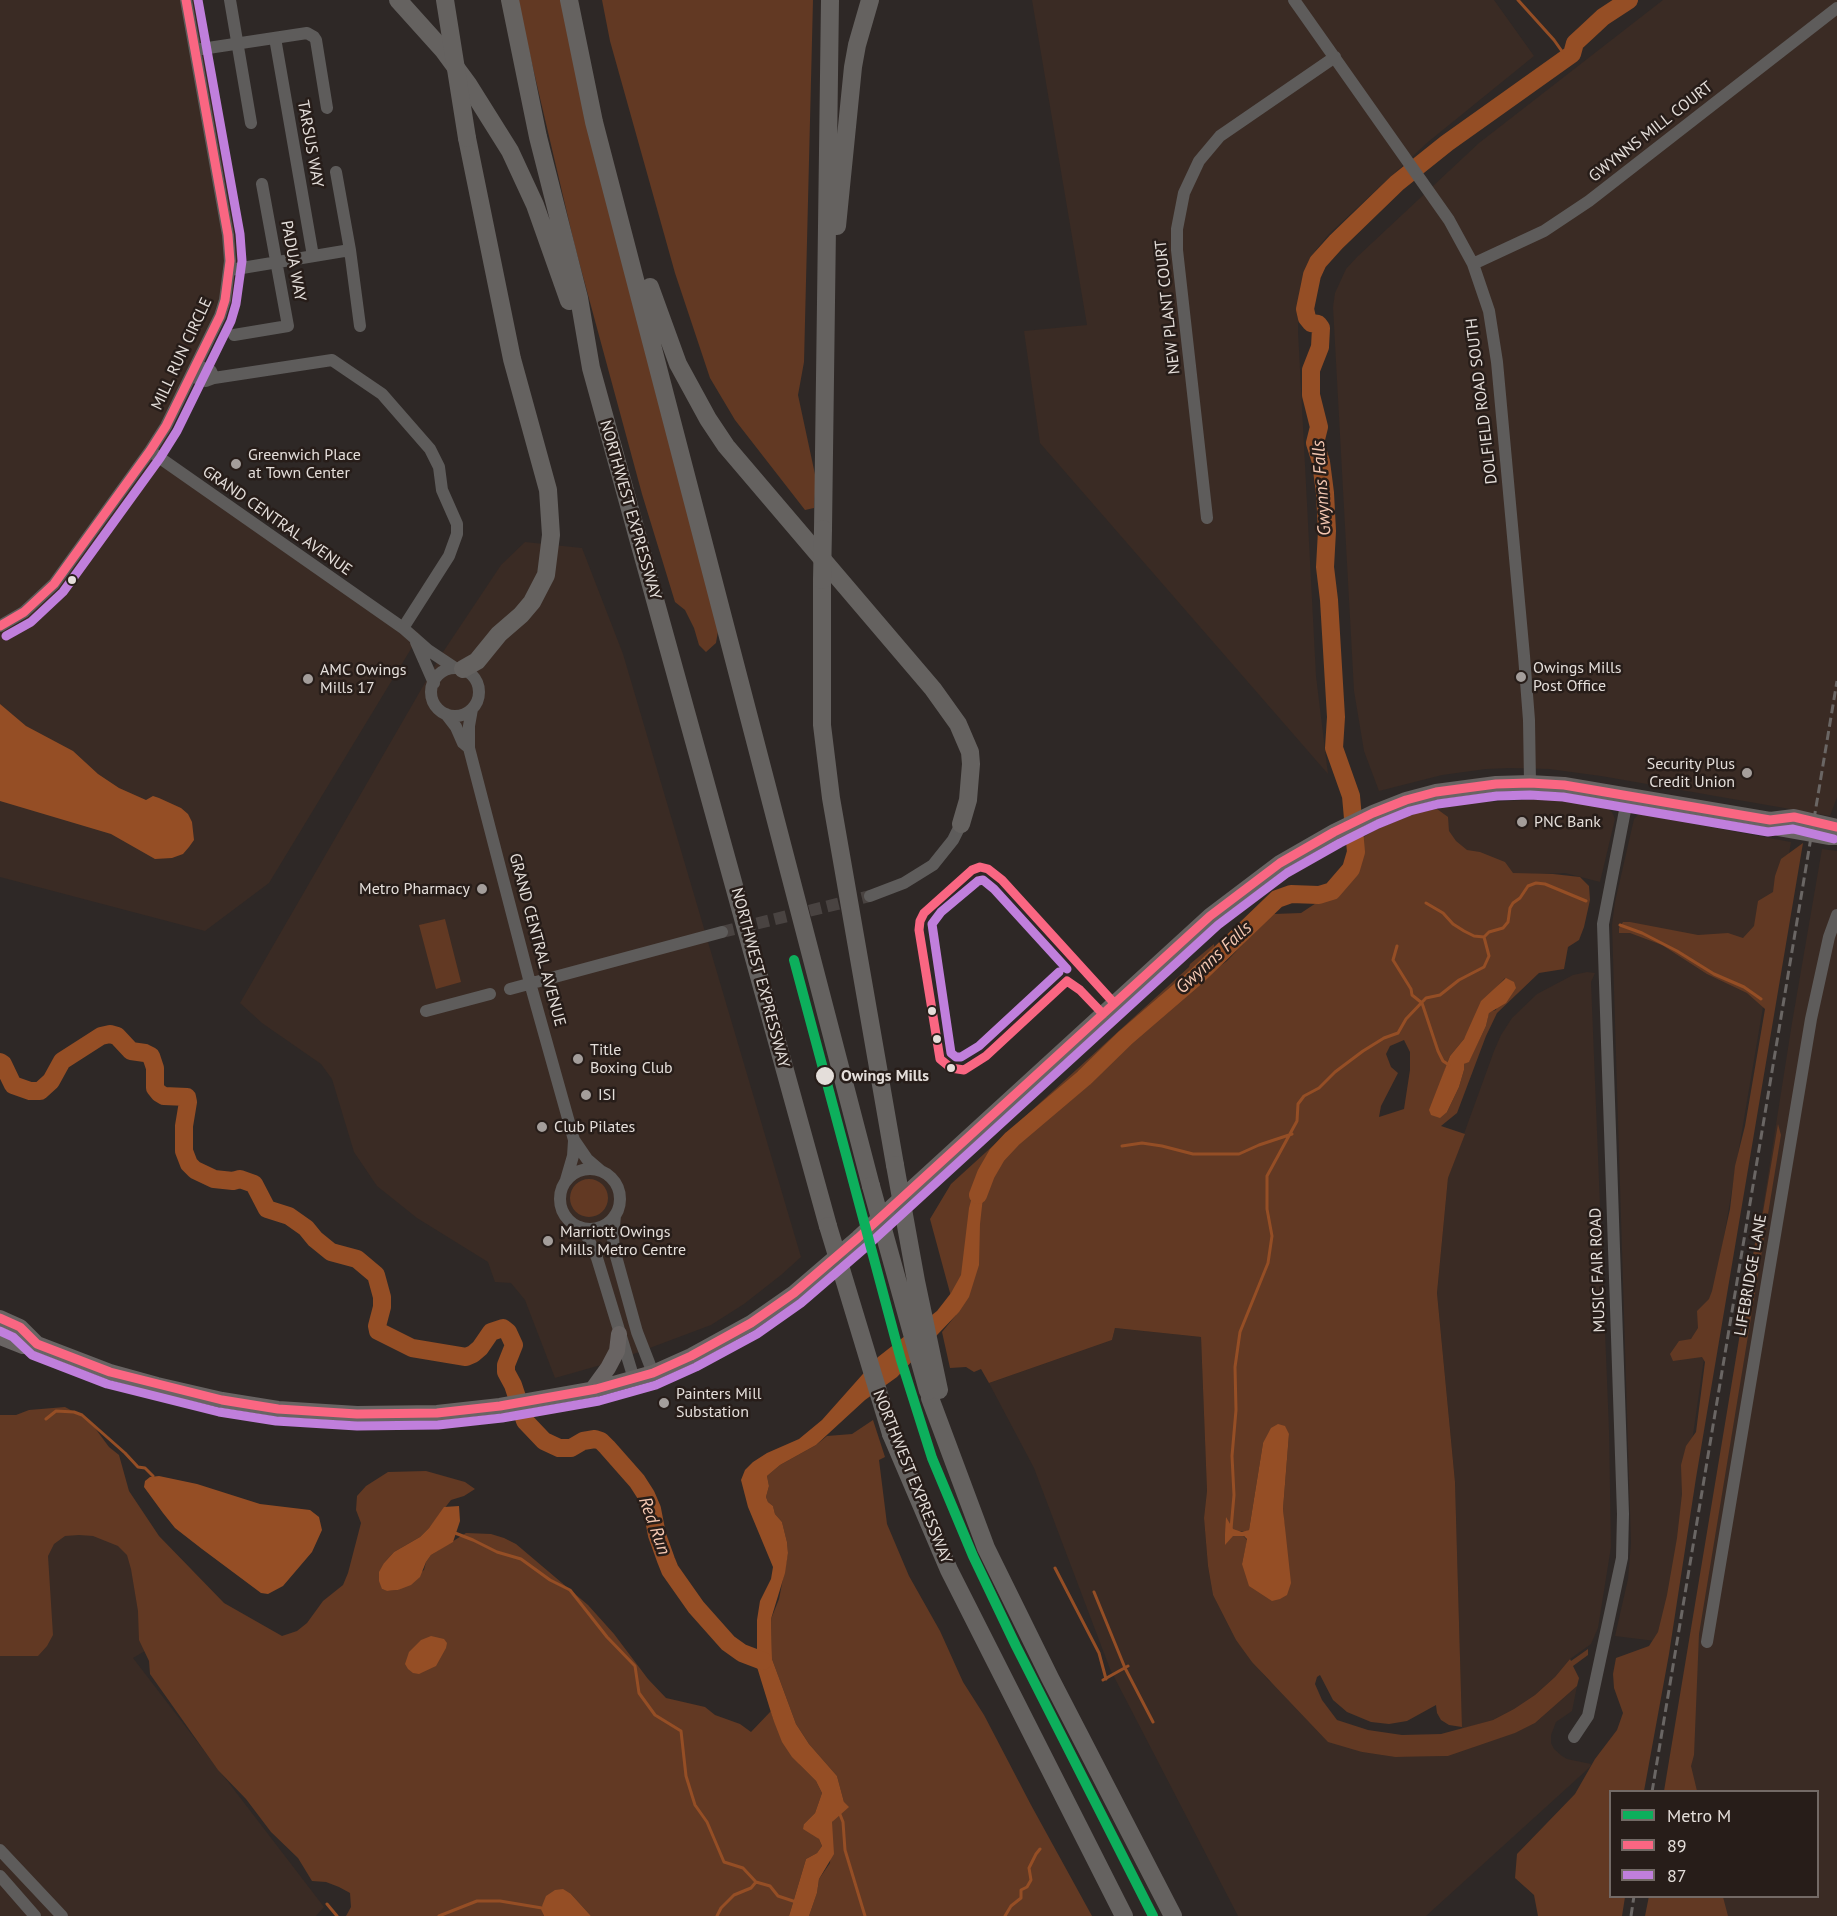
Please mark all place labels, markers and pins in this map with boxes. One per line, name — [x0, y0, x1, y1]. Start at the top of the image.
place label: Greenwich Place at Town Center — [248, 445, 361, 483]
marker: Greenwich Place at Town Center — [229, 457, 243, 471]
unlabelled marker — [66, 574, 78, 586]
place label: Owings Mills Post Office — [1533, 658, 1621, 696]
place label: AMC Owings Mills 17 — [320, 660, 406, 698]
marker: Owings Mills Post Office — [1514, 670, 1528, 684]
marker: AMC Owings Mills 17 — [301, 672, 315, 686]
place label: Security Plus Credit Union — [1647, 754, 1735, 792]
marker: Security Plus Credit Union — [1740, 766, 1754, 780]
place label: PNC Bank — [1534, 812, 1601, 832]
marker: PNC Bank — [1515, 815, 1529, 829]
place label: Metro Pharmacy — [359, 879, 470, 899]
marker: Metro Pharmacy — [475, 882, 489, 896]
unlabelled marker — [926, 1005, 938, 1017]
unlabelled marker — [931, 1033, 943, 1045]
place label: Title Boxing Club — [590, 1040, 673, 1078]
marker: Title Boxing Club — [571, 1052, 585, 1066]
unlabelled marker — [945, 1062, 957, 1074]
marker: Owings Mills — [814, 1065, 836, 1087]
place label: Owings Mills — [841, 1066, 929, 1086]
place label: ISI — [598, 1085, 616, 1105]
marker: ISI — [579, 1088, 593, 1102]
place label: Club Pilates — [554, 1117, 635, 1137]
marker: Club Pilates — [535, 1120, 549, 1134]
place label: Marriott Owings Mills Metro Centre — [560, 1222, 686, 1260]
marker: Marriott Owings Mills Metro Centre — [541, 1234, 555, 1248]
place label: Painters Mill Substation — [676, 1384, 761, 1422]
marker: Painters Mill Substation — [657, 1396, 671, 1410]

